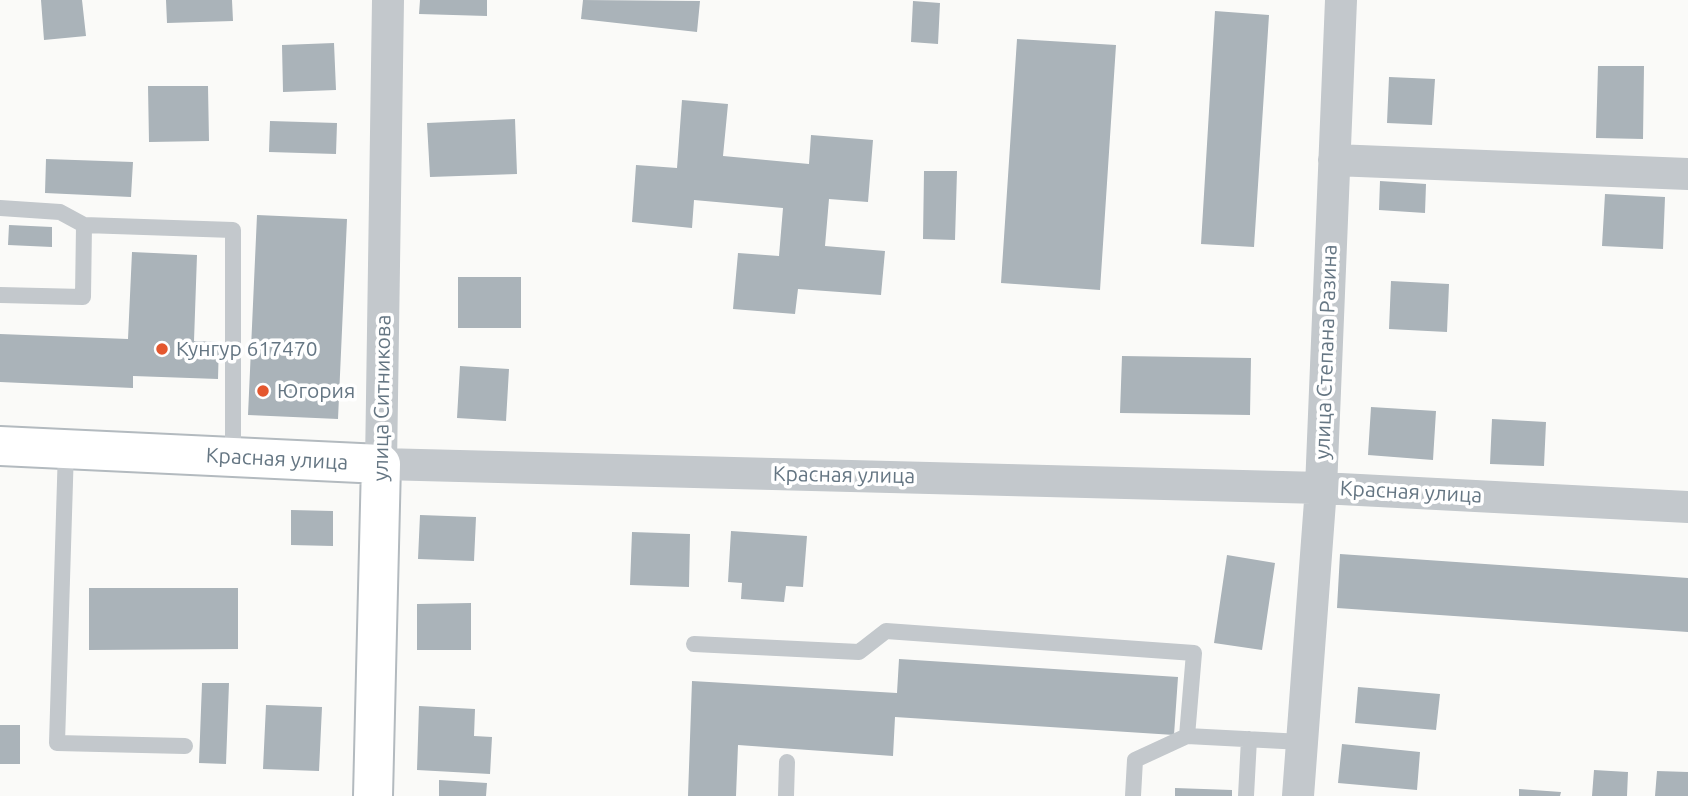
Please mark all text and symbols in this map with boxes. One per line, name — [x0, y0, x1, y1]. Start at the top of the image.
street label: улица Степана Разина — [1310, 244, 1342, 460]
street label: улица Ситникова — [368, 314, 396, 482]
place label: Кунгур 617470 — [176, 336, 318, 362]
marker: Кунгур 617470 — [154, 341, 170, 357]
place label: Югория — [277, 378, 355, 404]
marker: Югория — [255, 383, 271, 399]
street label: Красная улица — [205, 443, 349, 475]
street label: Красная улица — [773, 461, 915, 489]
street label: Красная улица — [1339, 476, 1483, 508]

